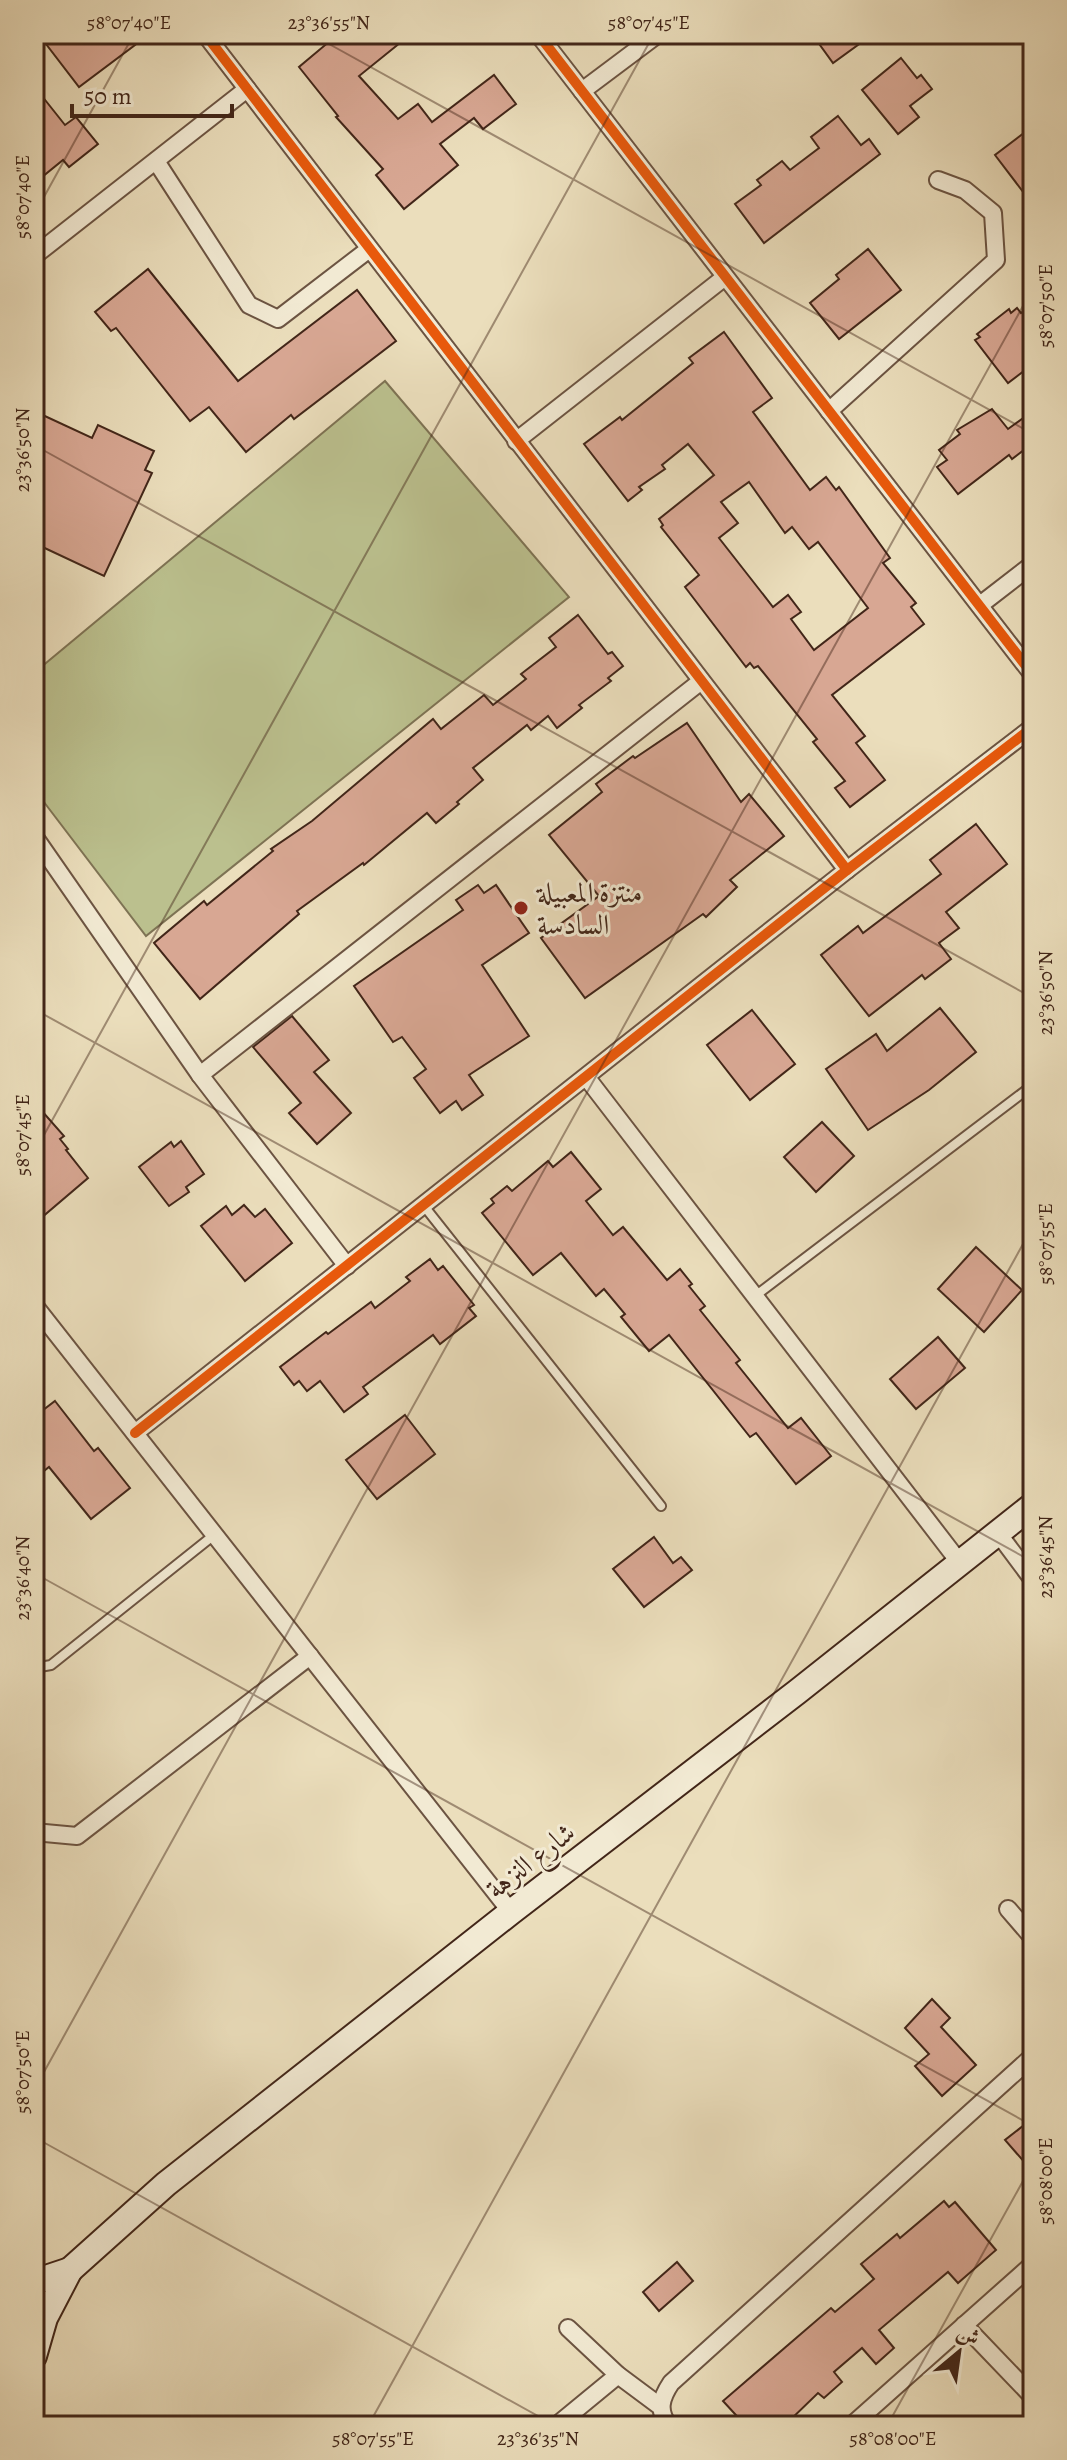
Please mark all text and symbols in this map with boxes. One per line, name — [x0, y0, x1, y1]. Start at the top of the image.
text: 58°07'40"E — [87, 9, 171, 36]
text: 23°36'55"N — [288, 9, 370, 36]
text: 58°07'45"E — [608, 9, 690, 36]
scale bar — [72, 68, 232, 118]
text: 50 m — [84, 80, 132, 112]
text: 58°07'40"E — [9, 155, 36, 239]
text: 58°07'50"E — [1032, 264, 1059, 348]
text: 23°36'50"N — [9, 408, 36, 492]
place label: منتزة المعبيلة السادسة — [535, 874, 642, 944]
marker: منتزة المعبيلة السادسة — [512, 899, 530, 917]
text: 23°36'50"N — [1032, 951, 1059, 1035]
text: 58°07'45"E — [9, 1094, 36, 1176]
text: 58°07'55"E — [1032, 1203, 1059, 1285]
text: 23°36'45"N — [1032, 1516, 1059, 1598]
text: 23°36'40"N — [9, 1536, 36, 1621]
street label: شارع النزهة — [478, 1814, 586, 1911]
text: 58°07'50"E — [9, 2030, 36, 2114]
text: 58°08'00"E — [1032, 2137, 1059, 2225]
north arrow — [919, 2312, 999, 2392]
text: ش — [951, 2317, 985, 2354]
text: 58°07'55"E — [332, 2425, 414, 2452]
text: 23°36'35"N — [497, 2425, 579, 2452]
text: 58°08'00"E — [849, 2425, 937, 2452]

